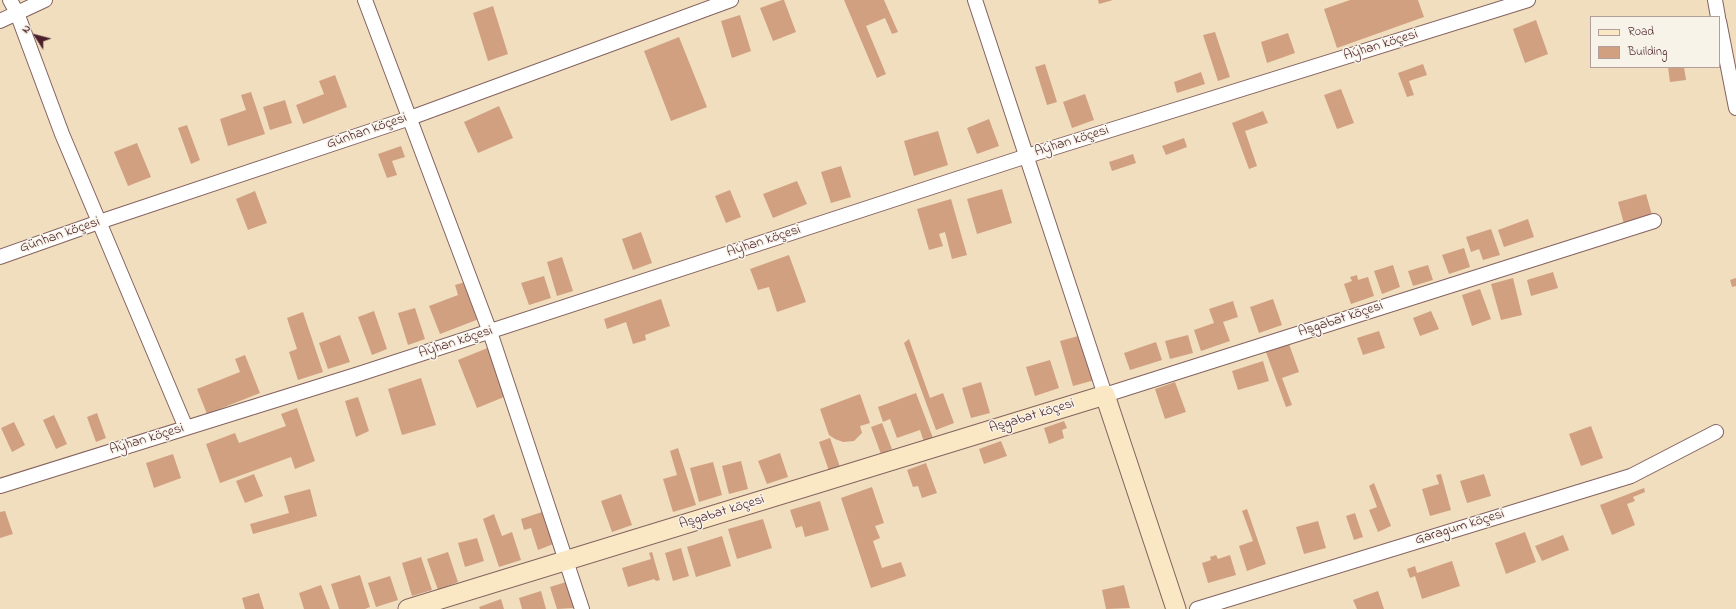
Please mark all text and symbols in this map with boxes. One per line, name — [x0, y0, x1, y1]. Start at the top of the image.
north arrow — [16, 16, 56, 56]
legend — [1590, 16, 1720, 68]
text: N — [18, 21, 35, 37]
text: Road — [1628, 23, 1654, 41]
street label: Aýhan köçesi — [1342, 27, 1420, 65]
text: Building — [1628, 43, 1667, 61]
street label: Günhan köçesi — [325, 110, 409, 154]
street label: Aýhan köçesi — [1033, 123, 1111, 161]
street label: Günhan köçesi — [18, 214, 102, 258]
street label: Aýhan köçesi — [725, 222, 803, 262]
street label: Aşgabat köçesi — [1296, 298, 1386, 342]
street label: Aýhan köçesi — [417, 323, 495, 363]
street label: Aşgabat köçesi — [987, 396, 1077, 438]
street label: Aýhan köçesi — [108, 421, 186, 459]
street label: Aşgabat köçesi — [677, 492, 767, 534]
street label: Garagum köçesi — [1413, 506, 1507, 550]

